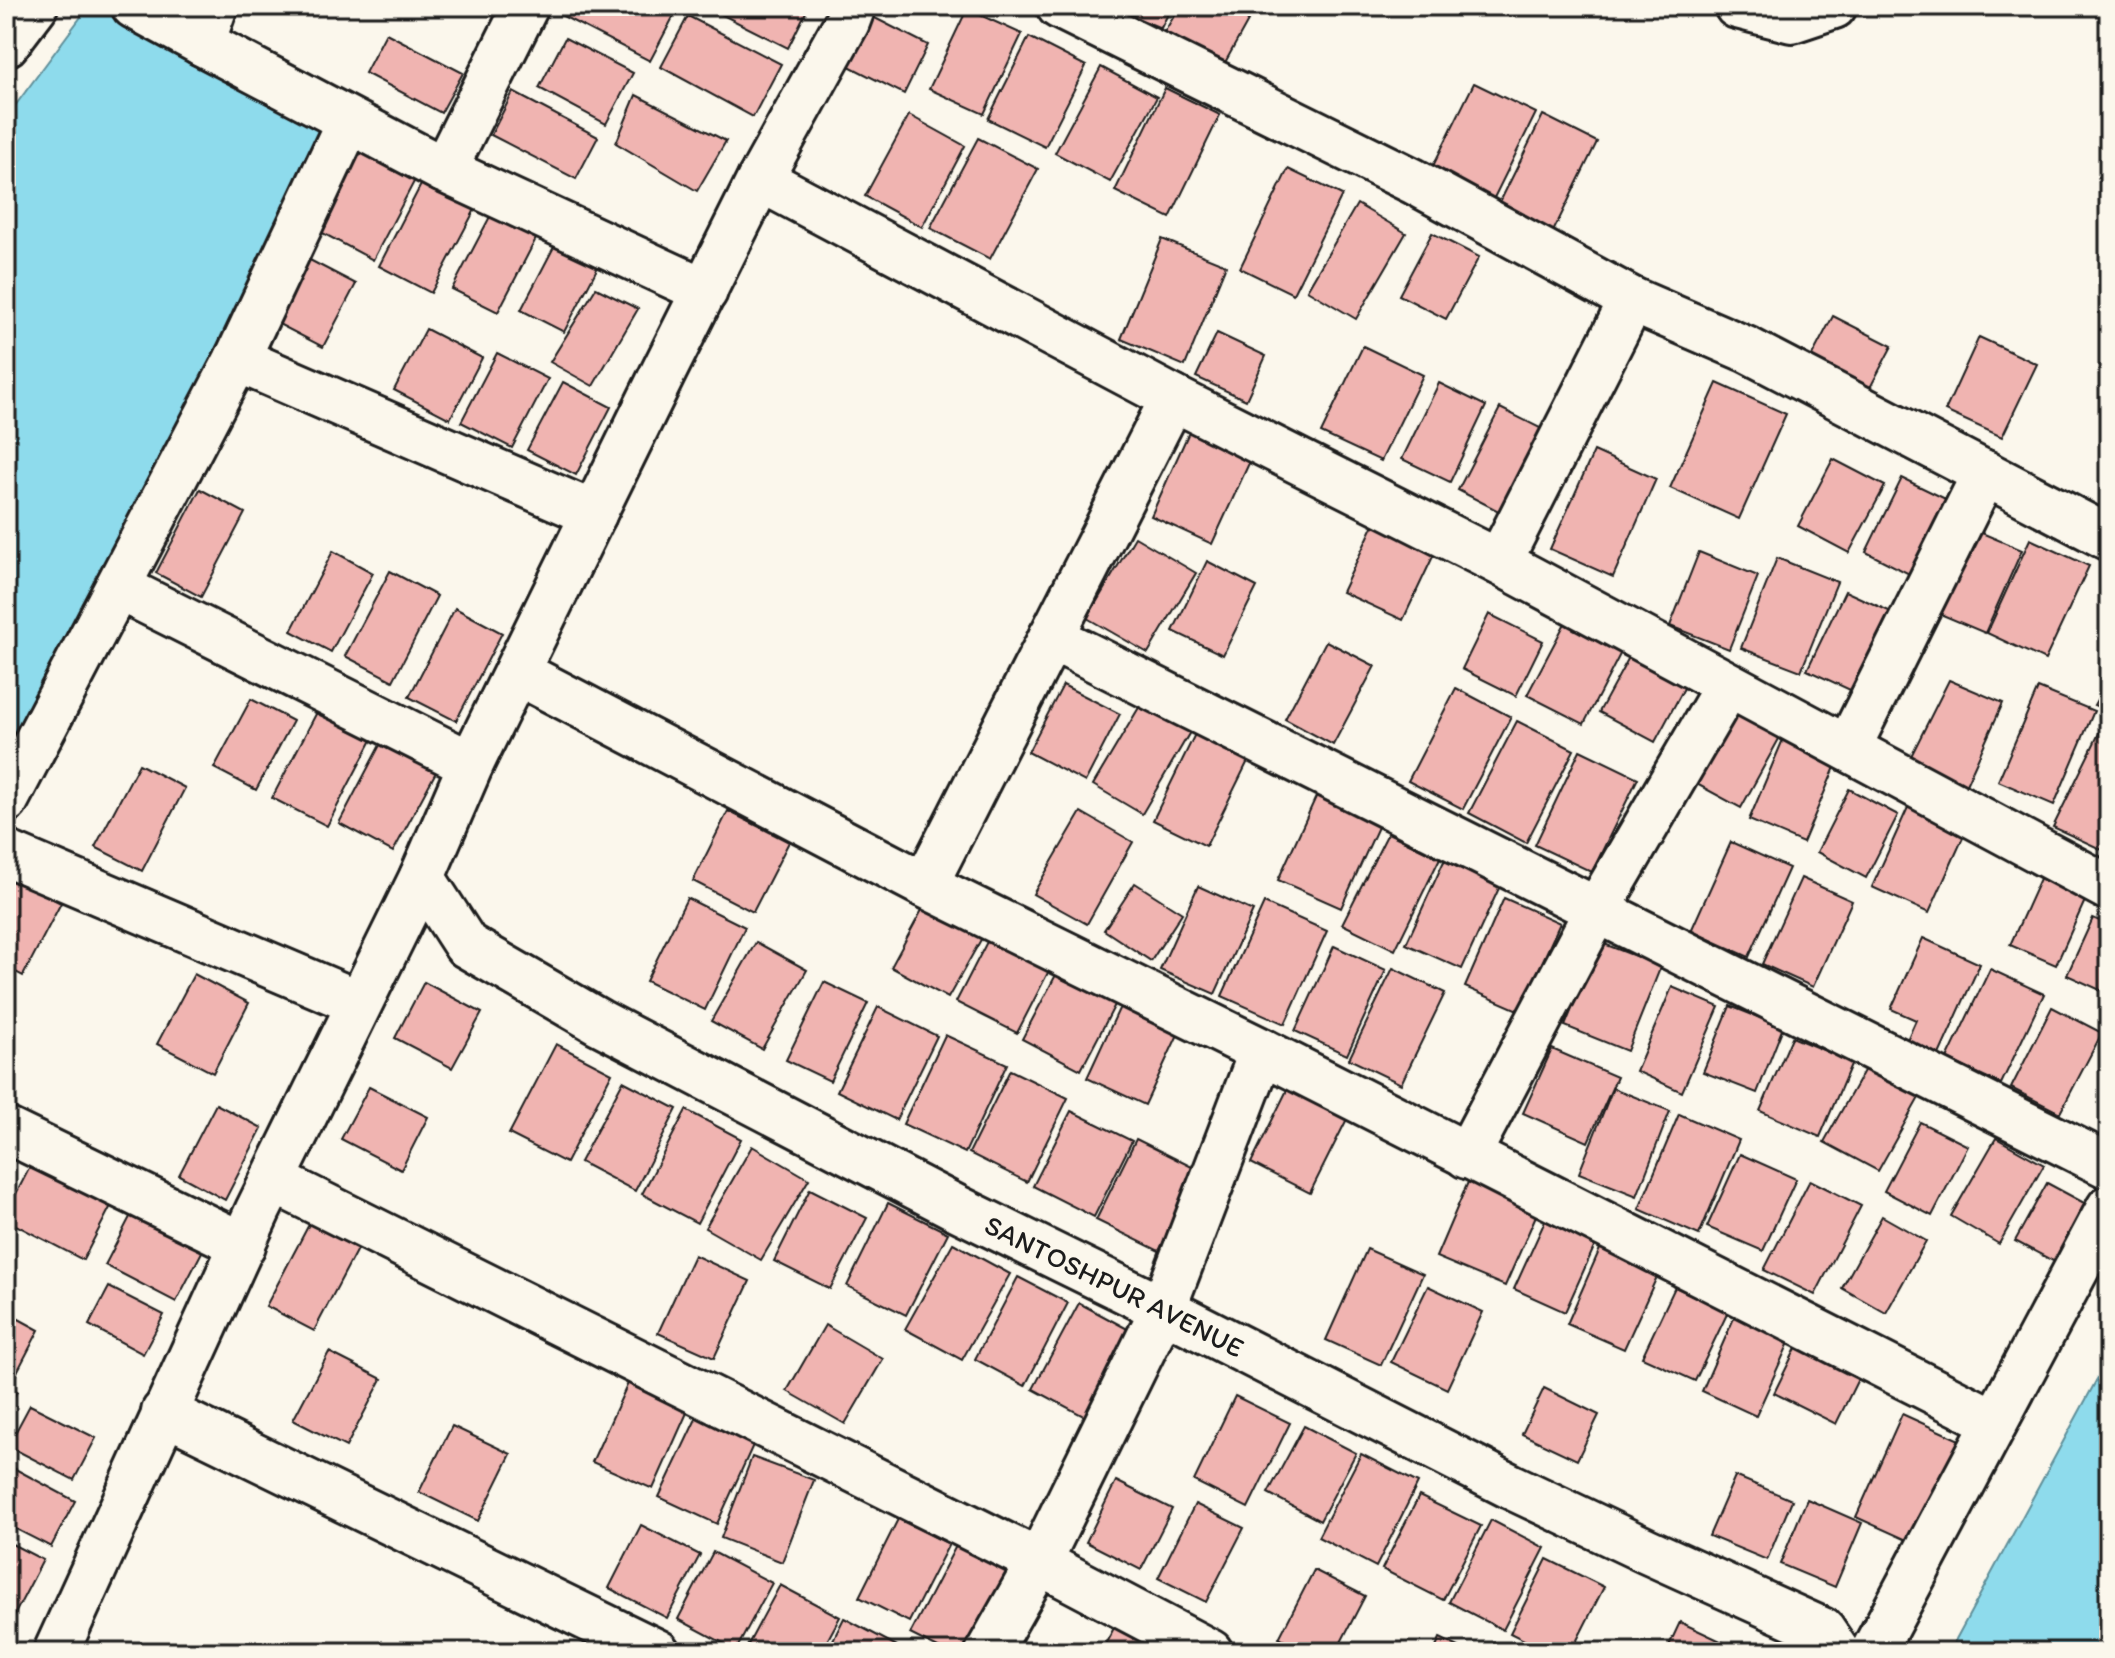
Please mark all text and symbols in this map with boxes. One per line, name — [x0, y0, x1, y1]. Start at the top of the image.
street label: SANTOSHPUR AVENUE — [979, 1207, 1250, 1364]

